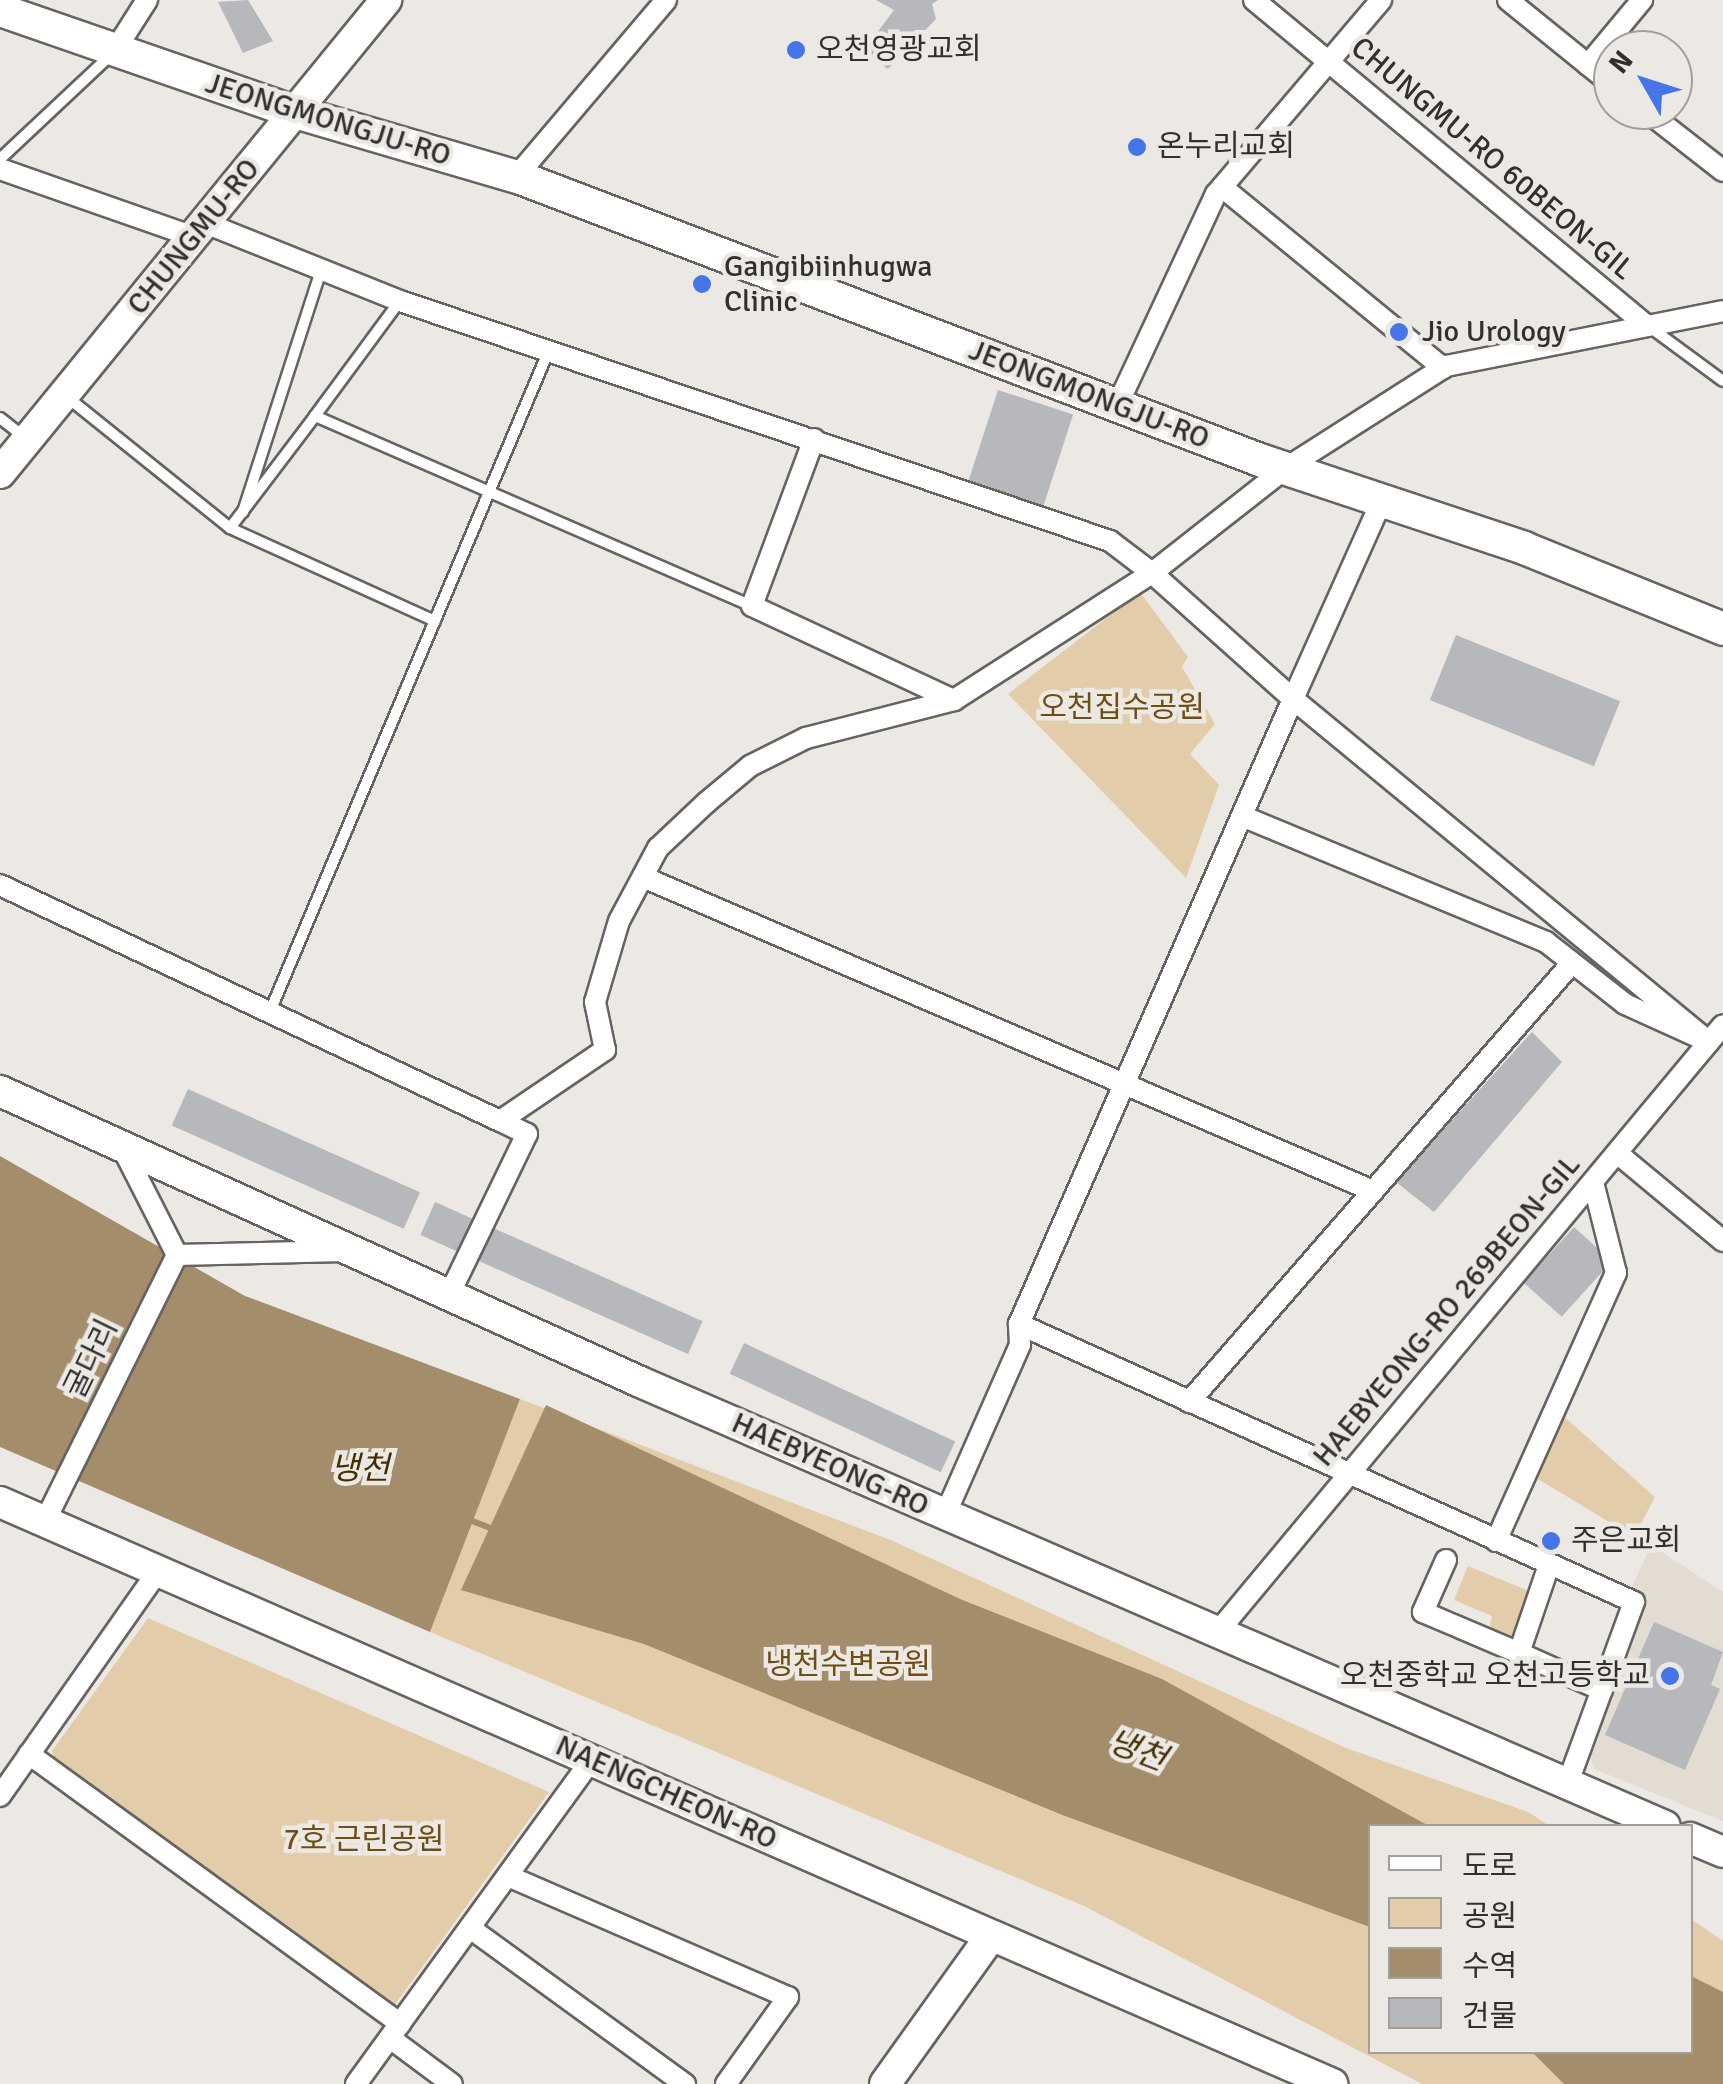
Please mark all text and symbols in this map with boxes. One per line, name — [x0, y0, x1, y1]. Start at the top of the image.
street label: CHUNGMU-RO 60BEON-GIL — [1343, 30, 1641, 288]
north arrow — [1593, 30, 1693, 130]
place label: 오천영광교회 — [816, 32, 982, 68]
marker: 오천영광교회 — [785, 39, 807, 61]
street label: JEONGMONGJU-RO — [201, 66, 455, 174]
place label: 온누리교회 — [1157, 129, 1295, 165]
marker: 온누리교회 — [1126, 136, 1148, 158]
street label: CHUNGMU-RO — [120, 152, 268, 322]
place label: Gangibiinhugwa Clinic — [724, 249, 932, 320]
marker: Gangibiinhugwa Clinic — [689, 271, 715, 297]
place label: Jio Urology — [1422, 314, 1566, 350]
marker: Jio Urology — [1386, 319, 1412, 345]
street label: JEONGMONGJU-RO — [964, 333, 1214, 457]
park label: 오천집수공원 — [1039, 690, 1205, 726]
street label: HAEBYEONG-RO 269BEON-GIL — [1306, 1148, 1588, 1474]
street label: 굴다리 — [58, 1314, 126, 1404]
street label: HAEBYEONG-RO — [726, 1405, 934, 1525]
water label: 냉천 — [331, 1450, 389, 1488]
place label: 주은교회 — [1571, 1523, 1681, 1559]
marker: 주은교회 — [1540, 1530, 1562, 1552]
park label: 냉천수변공원 — [765, 1647, 931, 1683]
place label: 오천중학교 오천고등학교 — [1340, 1658, 1650, 1694]
marker: 오천중학교 오천고등학교 — [1659, 1665, 1681, 1687]
water label: 냉천 — [1103, 1723, 1171, 1779]
street label: NAENGCHEON-RO — [550, 1728, 782, 1858]
park label: 7호 근린공원 — [284, 1822, 444, 1858]
legend — [1368, 1824, 1693, 2054]
text: 도로 — [1462, 1848, 1517, 1885]
text: 공원 — [1462, 1898, 1517, 1935]
text: 수역 — [1462, 1948, 1517, 1985]
text: 건물 — [1462, 1998, 1517, 2035]

